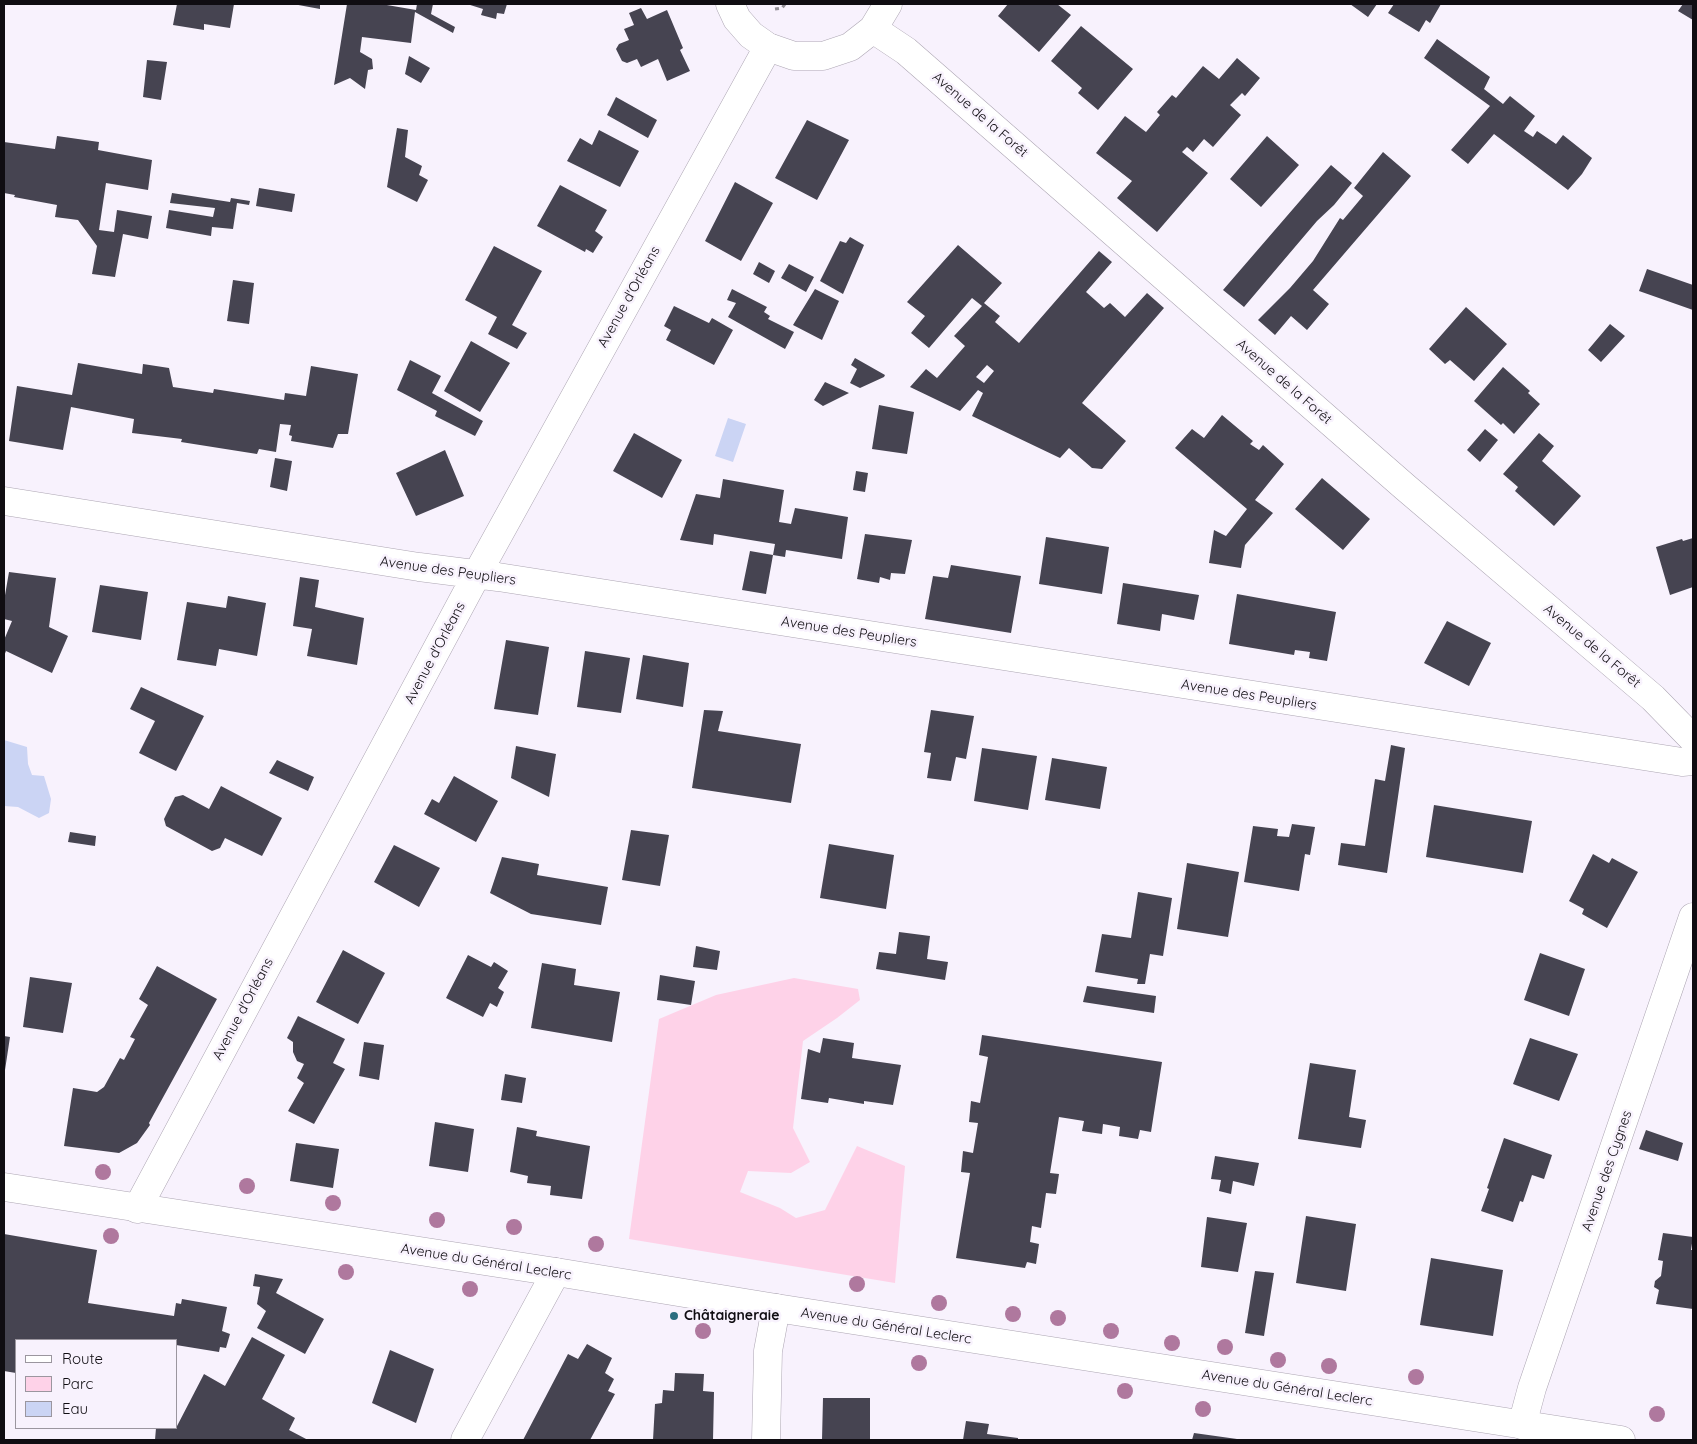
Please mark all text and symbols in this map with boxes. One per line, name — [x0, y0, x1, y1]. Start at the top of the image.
street label: Avenue de la Forêt — [929, 69, 1031, 161]
street label: Avenue d'Orléans — [594, 243, 664, 351]
street label: Avenue de la Forêt — [1233, 336, 1335, 428]
street label: Avenue des Peupliers — [379, 553, 517, 589]
street label: Avenue d'Orléans — [401, 599, 469, 707]
street label: Avenue de la Forêt — [1540, 601, 1644, 691]
street label: Avenue des Peupliers — [780, 613, 918, 651]
street label: Avenue des Peupliers — [1180, 676, 1318, 714]
street label: Avenue d'Orléans — [209, 955, 277, 1063]
street label: Avenue des Cygnes — [1578, 1108, 1636, 1234]
street label: Avenue du Général Leclerc — [399, 1240, 573, 1284]
street label: Avenue du Général Leclerc — [799, 1304, 973, 1348]
place label: Châtaigneraie — [684, 1308, 779, 1324]
marker: Châtaigneraie — [668, 1310, 680, 1322]
legend — [15, 1339, 178, 1429]
text: Route — [62, 1349, 103, 1368]
street label: Avenue du Général Leclerc — [1200, 1366, 1374, 1410]
text: Parc — [62, 1374, 93, 1393]
text: Eau — [62, 1399, 88, 1418]

